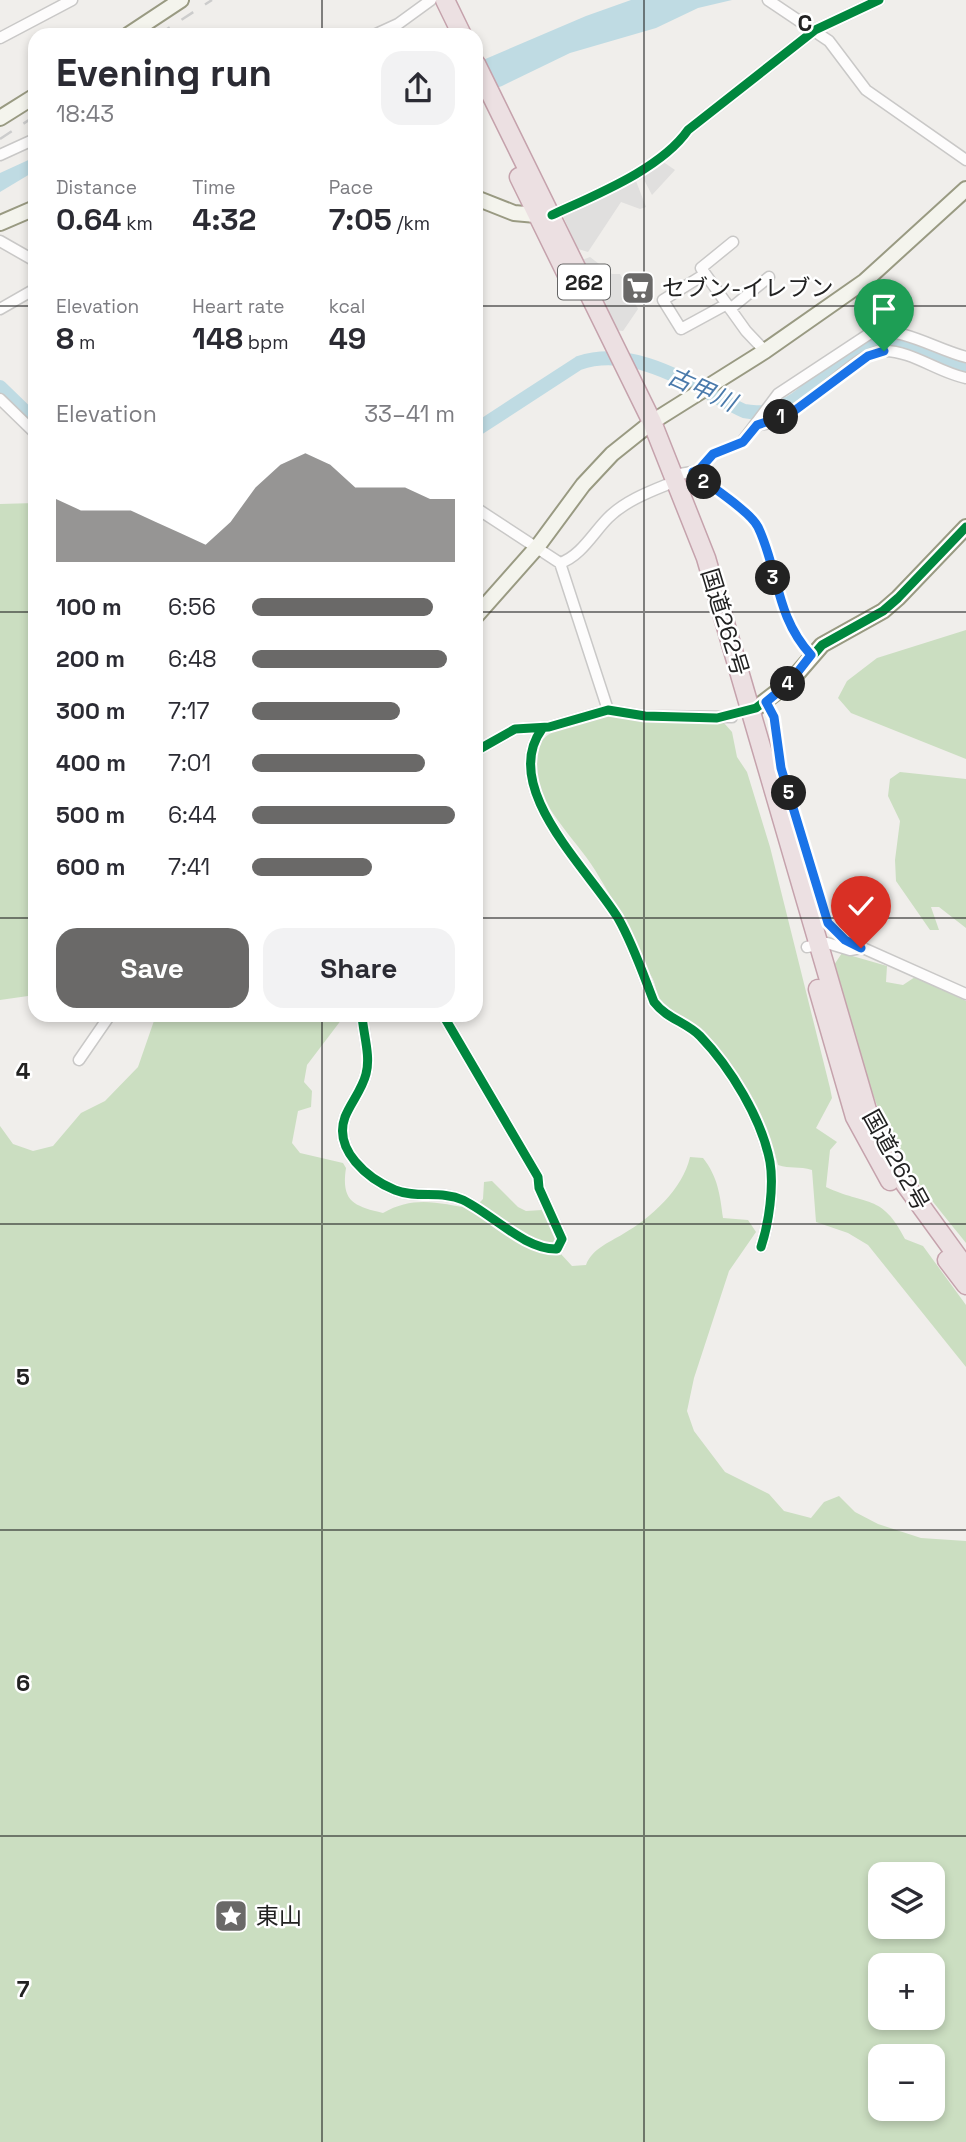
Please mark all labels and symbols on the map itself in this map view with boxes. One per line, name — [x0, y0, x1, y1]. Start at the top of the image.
text: C — [798, 8, 812, 38]
road number: 262 — [558, 264, 610, 300]
supermarket icon: セブン-イレブン — [619, 269, 657, 307]
place label: セブン-イレブン — [662, 273, 833, 303]
pin — [854, 279, 914, 351]
water label: 古甲川 — [663, 360, 744, 419]
pin: 1 — [764, 400, 798, 434]
pin: 2 — [686, 464, 722, 500]
pin: 3 — [756, 560, 790, 596]
street label: 国道262号 — [694, 565, 756, 679]
pin: 4 — [770, 666, 806, 702]
pin: 5 — [772, 776, 806, 810]
pin — [831, 876, 891, 948]
text: 4 — [16, 1056, 31, 1086]
street label: 国道262号 — [856, 1104, 936, 1216]
text: 5 — [16, 1362, 30, 1392]
text: 6 — [16, 1668, 30, 1698]
place icon: 東山 — [212, 1897, 250, 1935]
place label: 東山 — [256, 1901, 302, 1931]
text: 7 — [17, 1974, 30, 2004]

